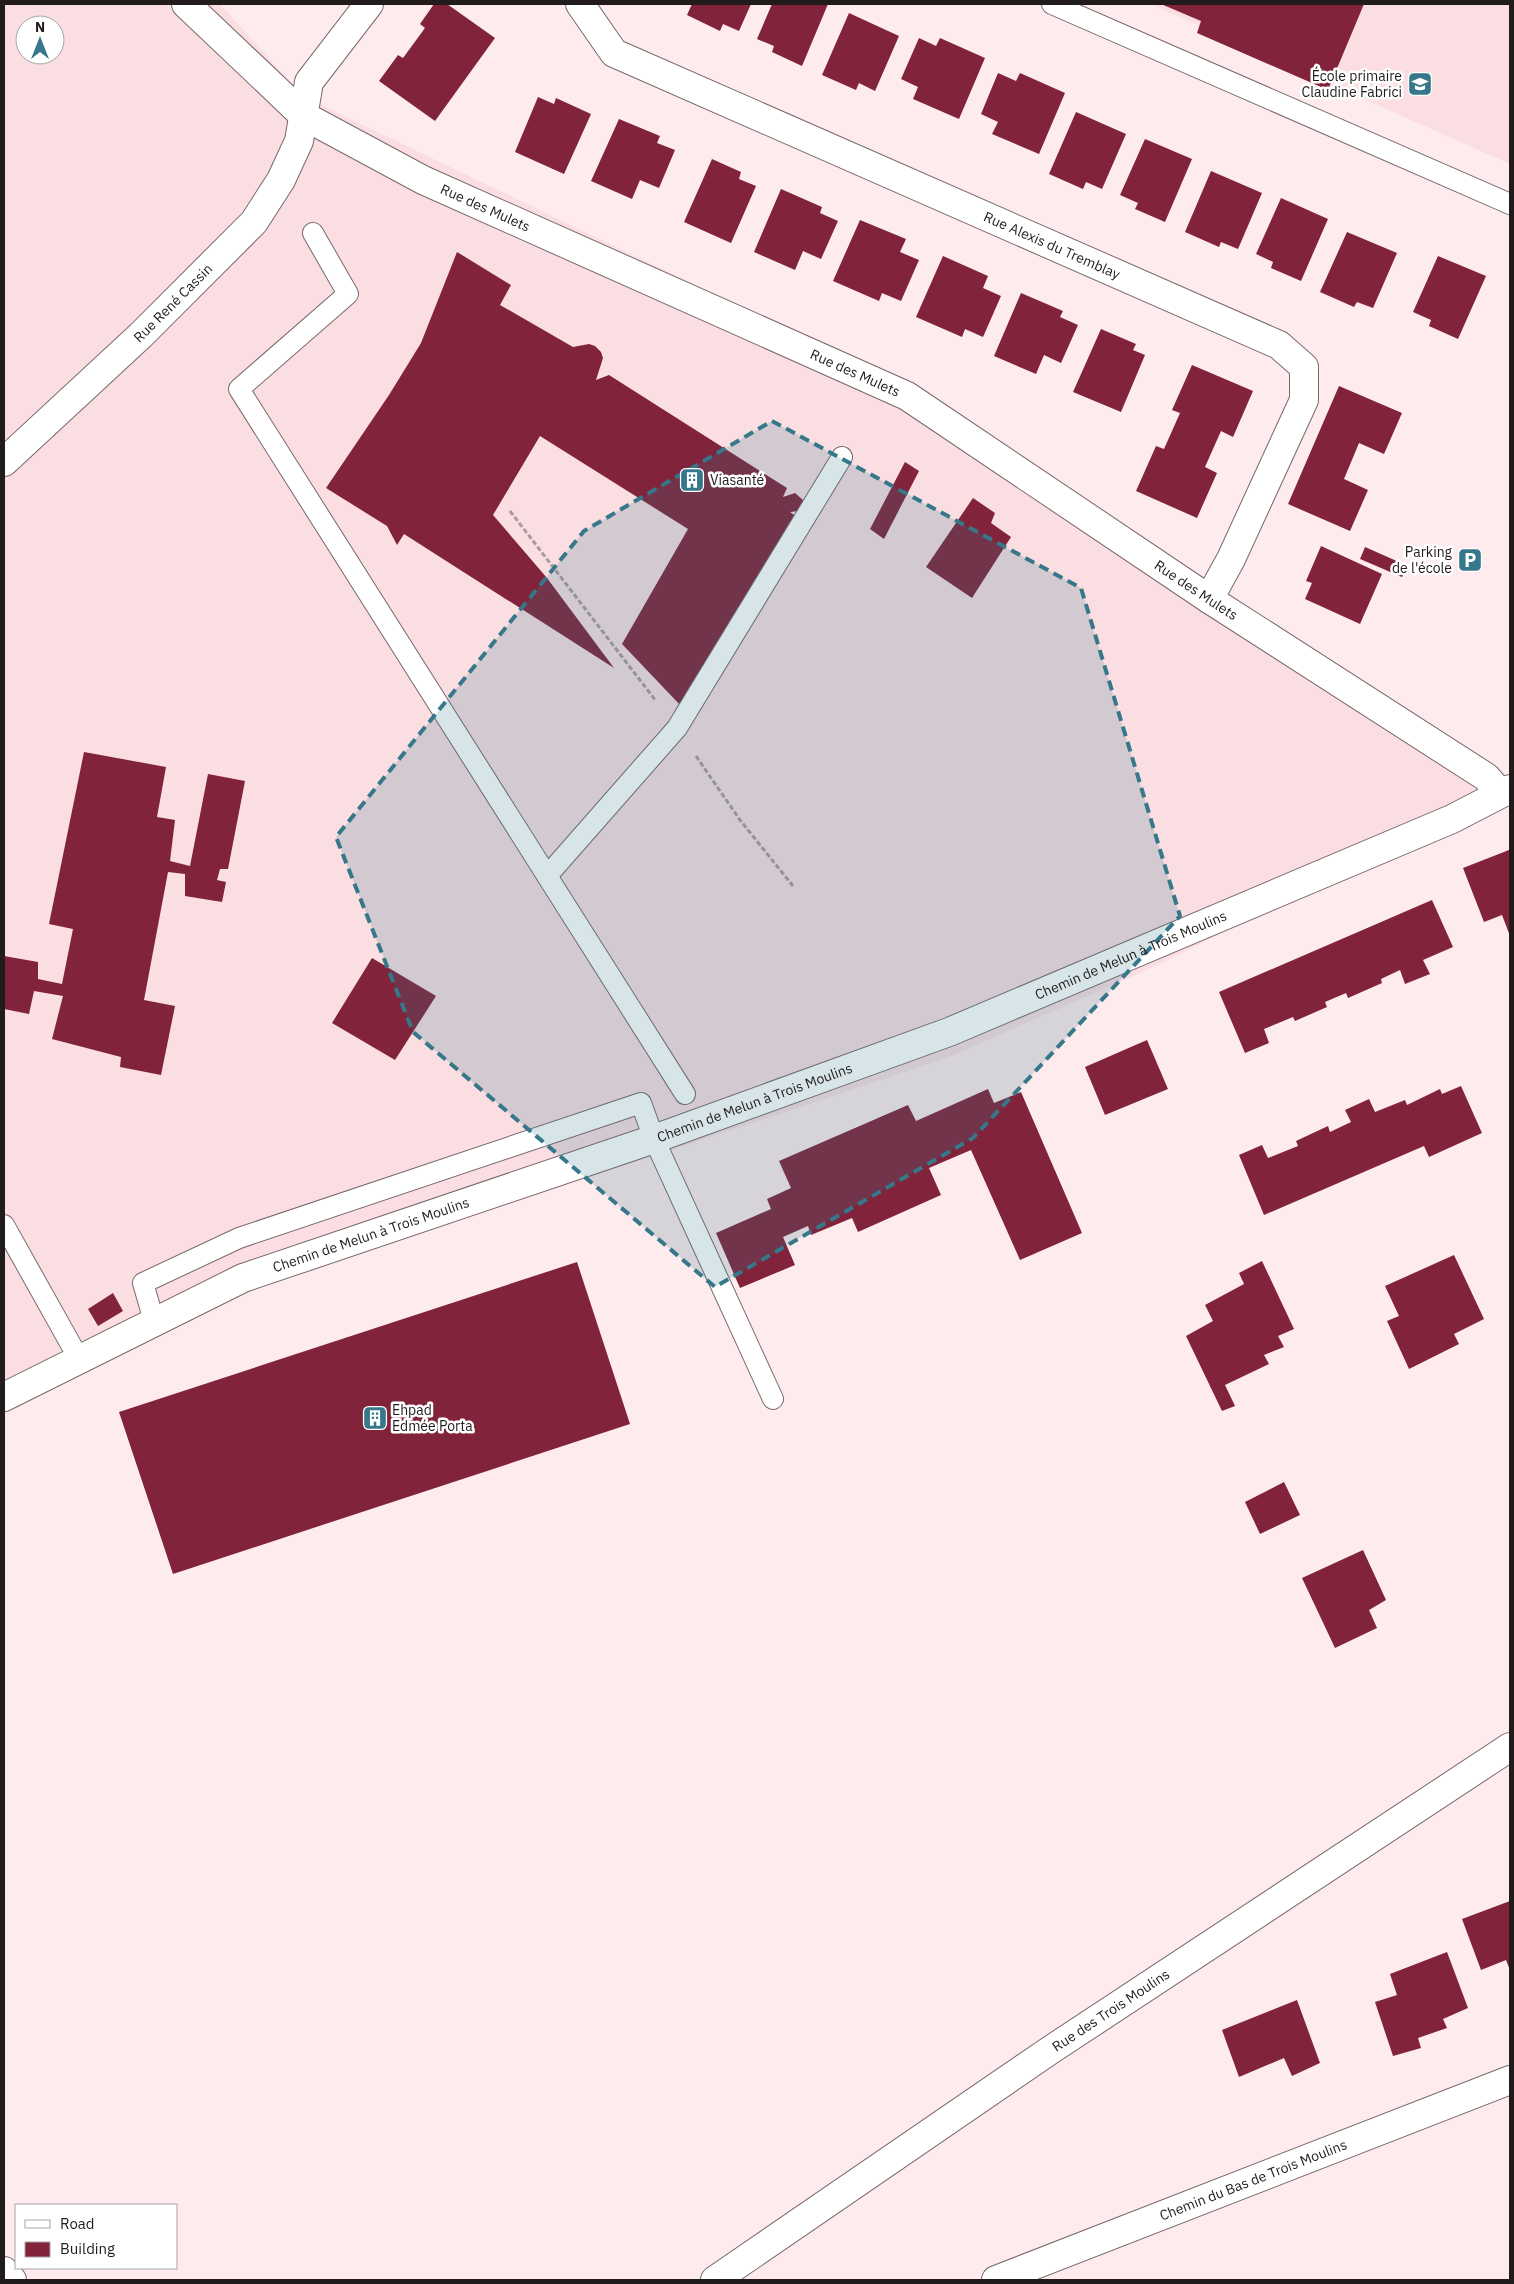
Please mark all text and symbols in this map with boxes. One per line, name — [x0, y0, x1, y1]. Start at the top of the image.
north arrow — [15, 15, 65, 65]
text: N — [35, 18, 45, 36]
place label: École primaire Claudine Fabrici — [1301, 66, 1402, 101]
school or university icon: École primaire Claudine Fabrici — [1407, 71, 1433, 97]
street label: Rue des Mulets — [438, 180, 533, 236]
street label: Rue Alexis du Tremblay — [981, 208, 1123, 283]
street label: Rue René Cassin — [130, 260, 216, 346]
street label: Rue des Mulets — [807, 345, 903, 401]
building icon: Viasanté — [679, 467, 705, 493]
place label: Viasanté — [710, 471, 765, 489]
place label: Parking de l'école — [1392, 543, 1453, 577]
parking icon: Parking de l'école — [1457, 547, 1483, 573]
street label: Rue des Mulets — [1151, 556, 1241, 624]
street label: Chemin de Melun à Trois Moulins — [1032, 906, 1229, 1004]
street label: Chemin de Melun à Trois Moulins — [655, 1059, 855, 1146]
street label: Chemin de Melun à Trois Moulins — [270, 1193, 472, 1276]
place label: Ehpad Edmée Porta — [392, 1401, 473, 1435]
building icon: Ehpad Edmée Porta — [362, 1405, 388, 1431]
street label: Rue des Trois Moulins — [1049, 1965, 1173, 2055]
street label: Chemin du Bas de Trois Moulins — [1157, 2135, 1350, 2225]
legend — [15, 2204, 178, 2269]
text: Road — [60, 2214, 95, 2233]
text: Building — [60, 2239, 115, 2258]

